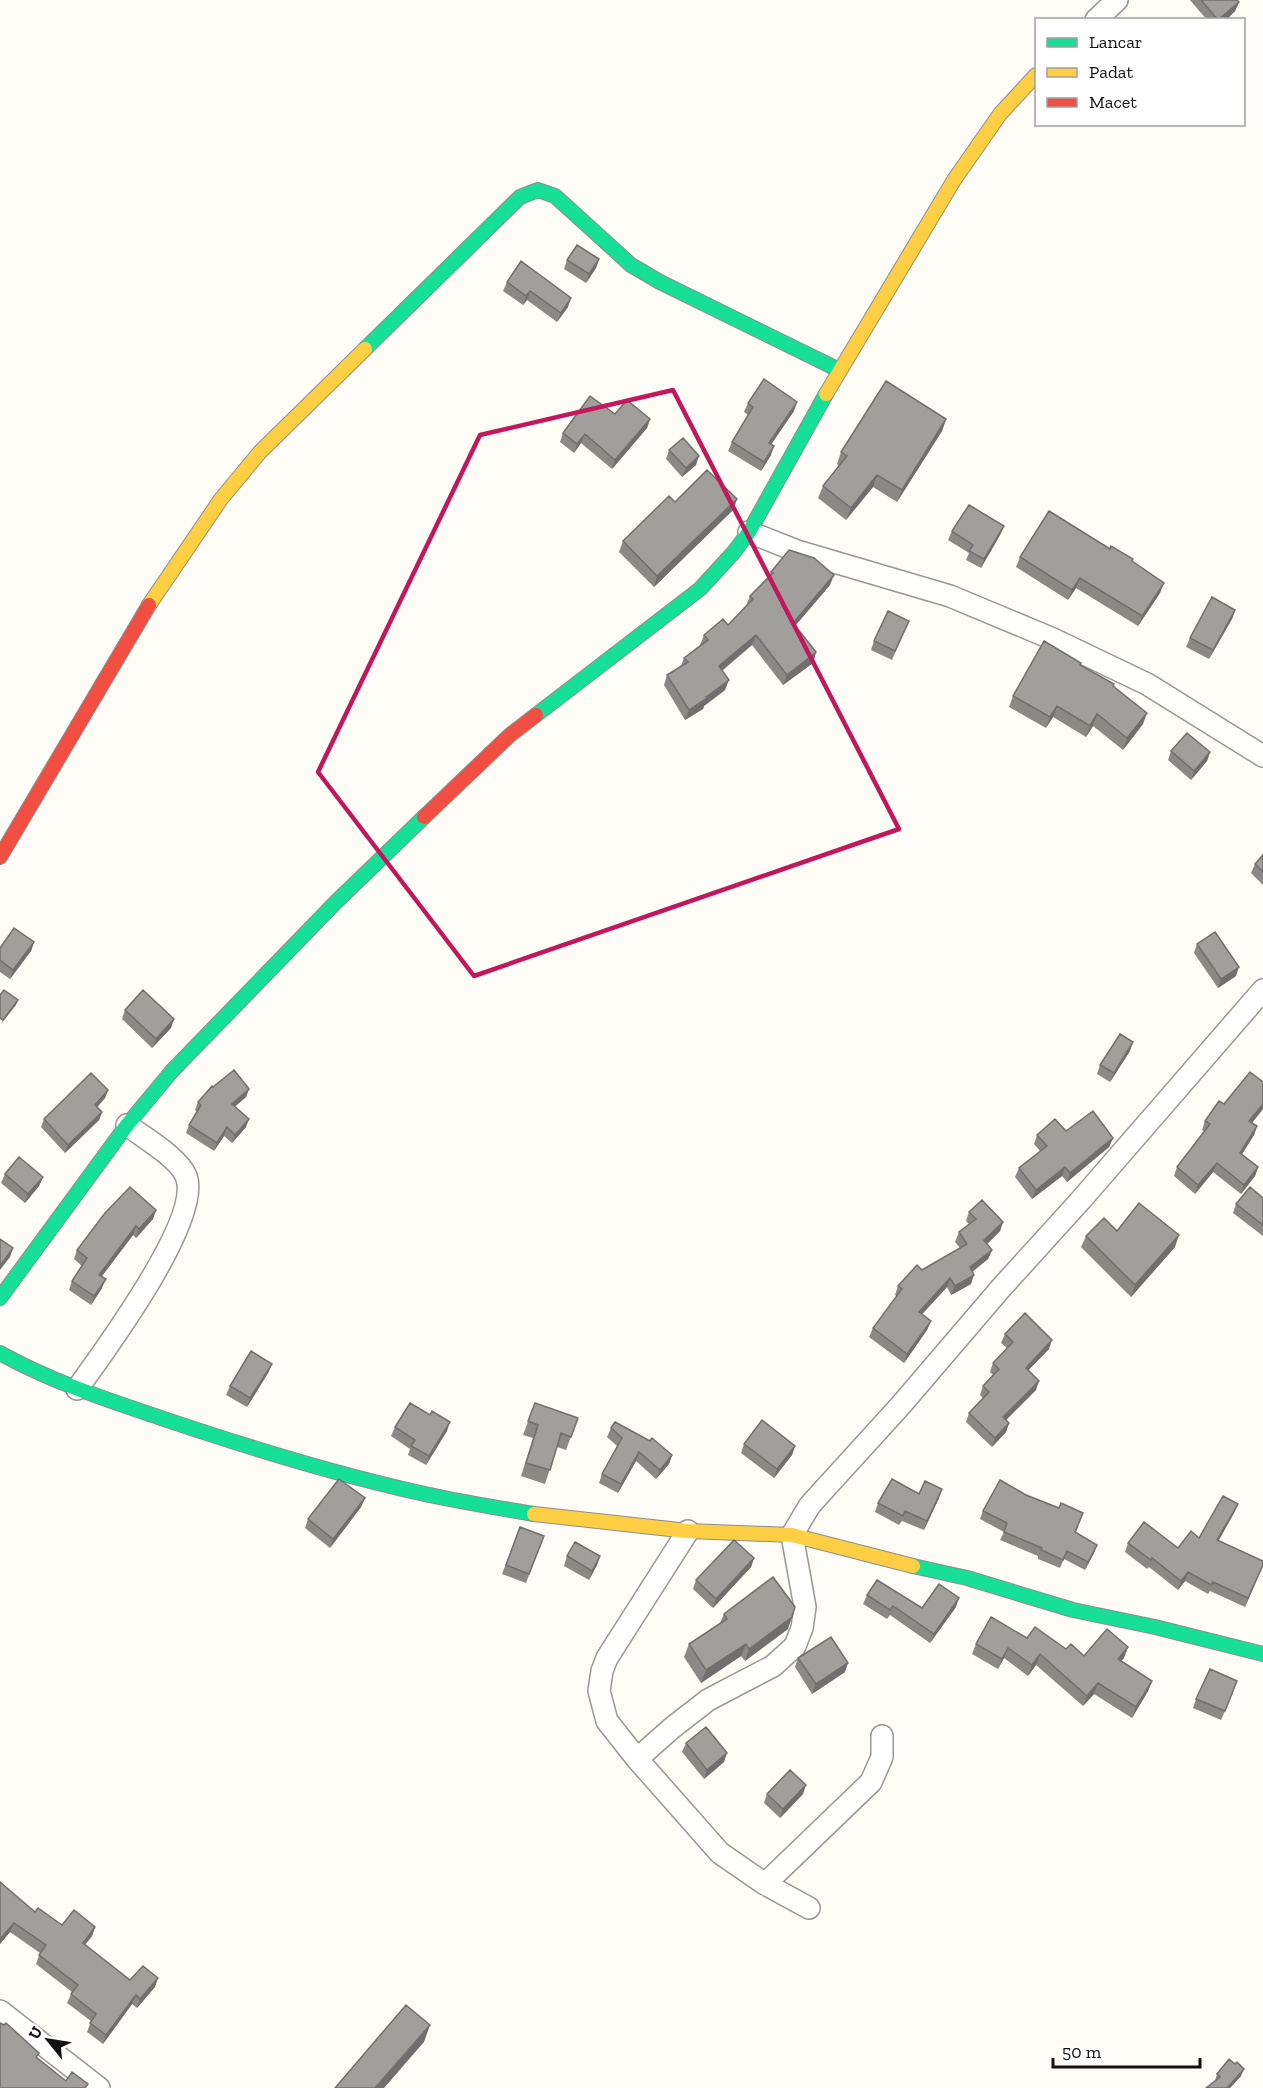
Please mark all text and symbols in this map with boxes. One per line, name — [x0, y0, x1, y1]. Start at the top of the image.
legend — [1035, 18, 1245, 126]
text: Lancar — [1089, 31, 1142, 53]
text: Padat — [1089, 61, 1133, 83]
text: Macet — [1089, 91, 1137, 113]
north arrow — [18, 2010, 78, 2070]
text: U — [24, 2023, 47, 2042]
scale bar — [1053, 2031, 1200, 2069]
text: 50 m — [1062, 2041, 1102, 2063]

